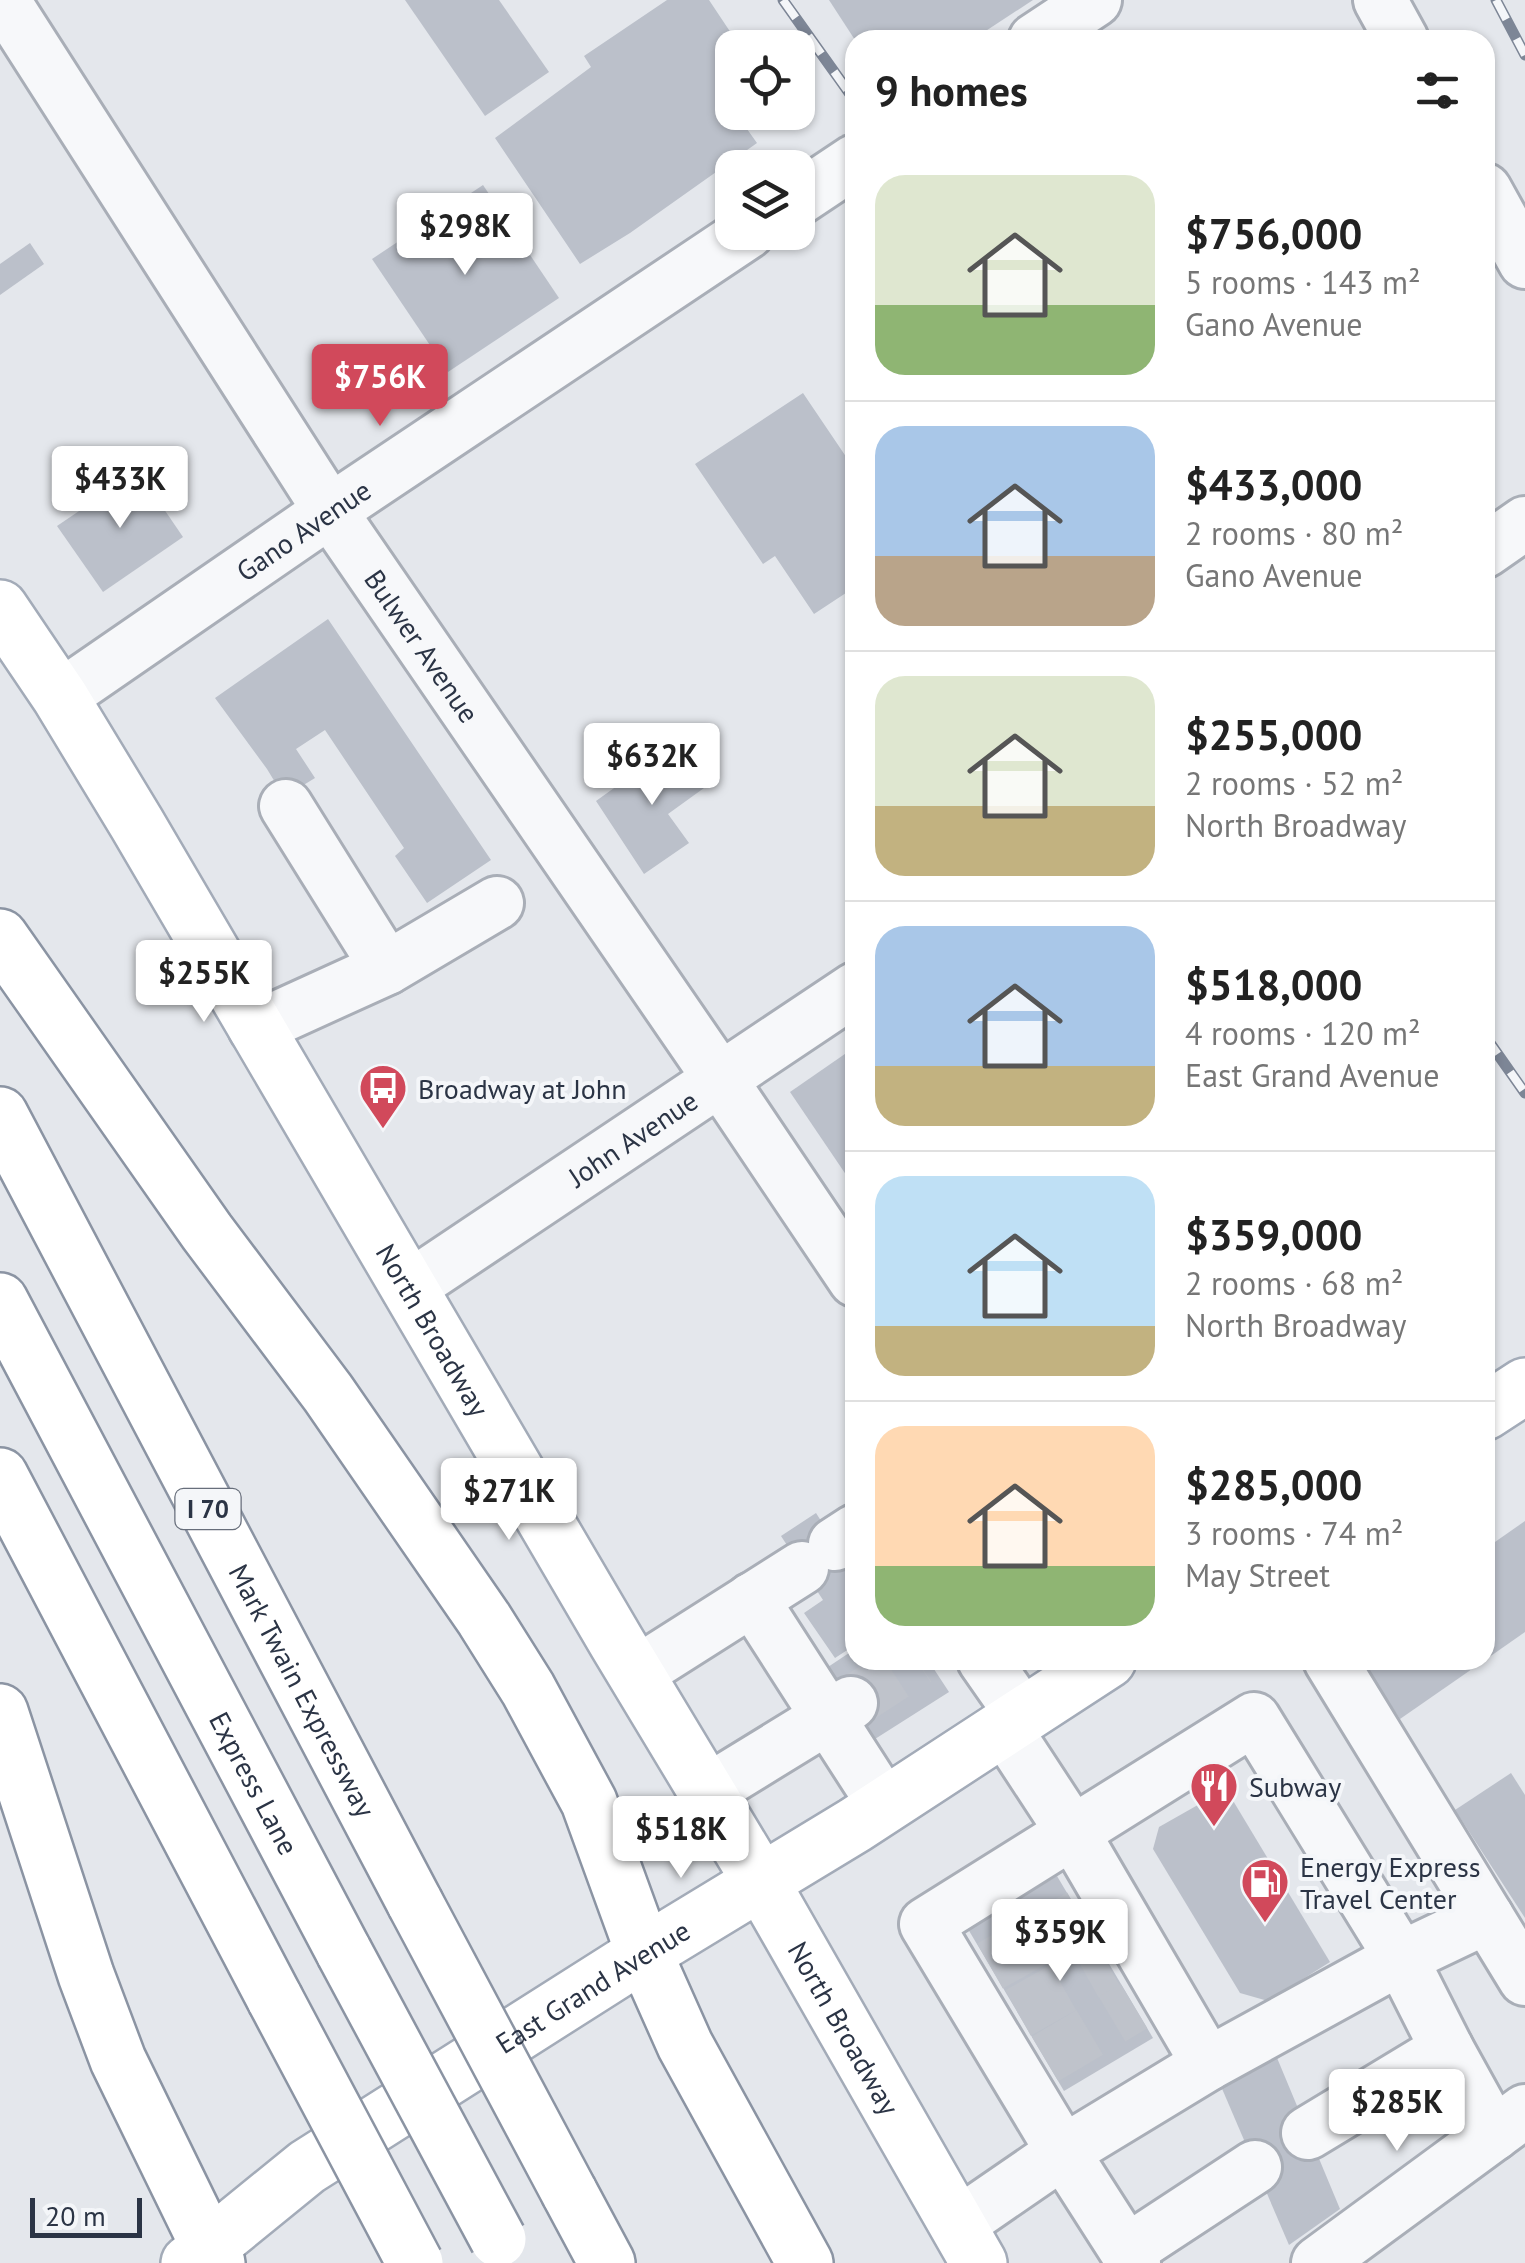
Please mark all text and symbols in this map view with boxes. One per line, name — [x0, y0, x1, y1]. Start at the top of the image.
map controls — [715, 30, 815, 250]
button: locate — [715, 30, 815, 130]
text: 9 homes — [875, 63, 1028, 118]
icon: filters — [1410, 63, 1465, 118]
button: layers — [715, 150, 815, 250]
pin: $298K — [395, 193, 535, 278]
text: $298K — [419, 204, 511, 246]
text: $756,000 — [1185, 206, 1362, 261]
icon: home — [955, 215, 1075, 335]
text: 5 rooms · 143 m² — [1185, 261, 1421, 303]
text: Gano Avenue — [1185, 303, 1363, 345]
pin: $756K — [310, 344, 450, 429]
text: $756K — [334, 355, 426, 397]
pin: $433K — [50, 446, 190, 531]
text: $433K — [74, 457, 166, 499]
text: $433,000 — [1185, 457, 1362, 512]
icon: home — [955, 466, 1075, 586]
street label: Gano Avenue — [228, 471, 378, 589]
text: 2 rooms · 80 m² — [1185, 512, 1403, 554]
text: Gano Avenue — [1185, 554, 1363, 596]
street label: Bulwer Avenue — [357, 562, 488, 729]
text: $255,000 — [1185, 707, 1362, 762]
icon: home — [955, 716, 1075, 836]
pin: $632K — [582, 723, 722, 808]
text: $632K — [606, 734, 698, 776]
text: 2 rooms · 52 m² — [1185, 762, 1403, 804]
text: North Broadway — [1185, 804, 1407, 846]
pin: $255K — [134, 940, 274, 1025]
text: $255K — [158, 951, 250, 993]
text: $518,000 — [1185, 957, 1362, 1012]
icon: home — [955, 966, 1075, 1086]
text: 4 rooms · 120 m² — [1185, 1012, 1421, 1054]
text: East Grand Avenue — [1185, 1054, 1439, 1096]
bus stop icon: Broadway at John — [357, 1062, 409, 1130]
place label: Broadway at John — [418, 1070, 626, 1107]
street label: John Avenue — [560, 1081, 704, 1195]
text: $359,000 — [1185, 1207, 1362, 1262]
icon: home — [955, 1216, 1075, 1336]
street label: North Broadway — [368, 1237, 498, 1423]
text: 2 rooms · 68 m² — [1185, 1262, 1403, 1304]
text: North Broadway — [1185, 1304, 1407, 1346]
text: $285,000 — [1185, 1457, 1362, 1512]
pin: $271K — [439, 1458, 579, 1543]
icon: home — [955, 1466, 1075, 1586]
text: $271K — [463, 1469, 555, 1511]
road number: I 70 — [176, 1489, 240, 1529]
text: 3 rooms · 74 m² — [1185, 1512, 1403, 1554]
text: May Street — [1185, 1554, 1330, 1596]
street label: Mark Twain Expressway — [221, 1557, 385, 1823]
street label: Express Lane — [202, 1705, 308, 1861]
restaurant icon: Subway — [1188, 1760, 1240, 1828]
place label: Subway — [1249, 1768, 1341, 1805]
pin: $518K — [611, 1796, 751, 1881]
text: $518K — [635, 1807, 727, 1849]
place label: Energy Express Travel Center — [1300, 1848, 1481, 1917]
fuel station icon: Energy Express Travel Center — [1239, 1856, 1291, 1924]
pin: $359K — [990, 1899, 1130, 1984]
text: $359K — [1014, 1910, 1106, 1952]
street label: East Grand Avenue — [488, 1911, 696, 2061]
street label: North Broadway — [780, 1934, 909, 2121]
pin: $285K — [1327, 2069, 1467, 2154]
text: $285K — [1351, 2080, 1443, 2122]
scale bar — [30, 2193, 142, 2238]
text: 20 m — [45, 2197, 106, 2234]

